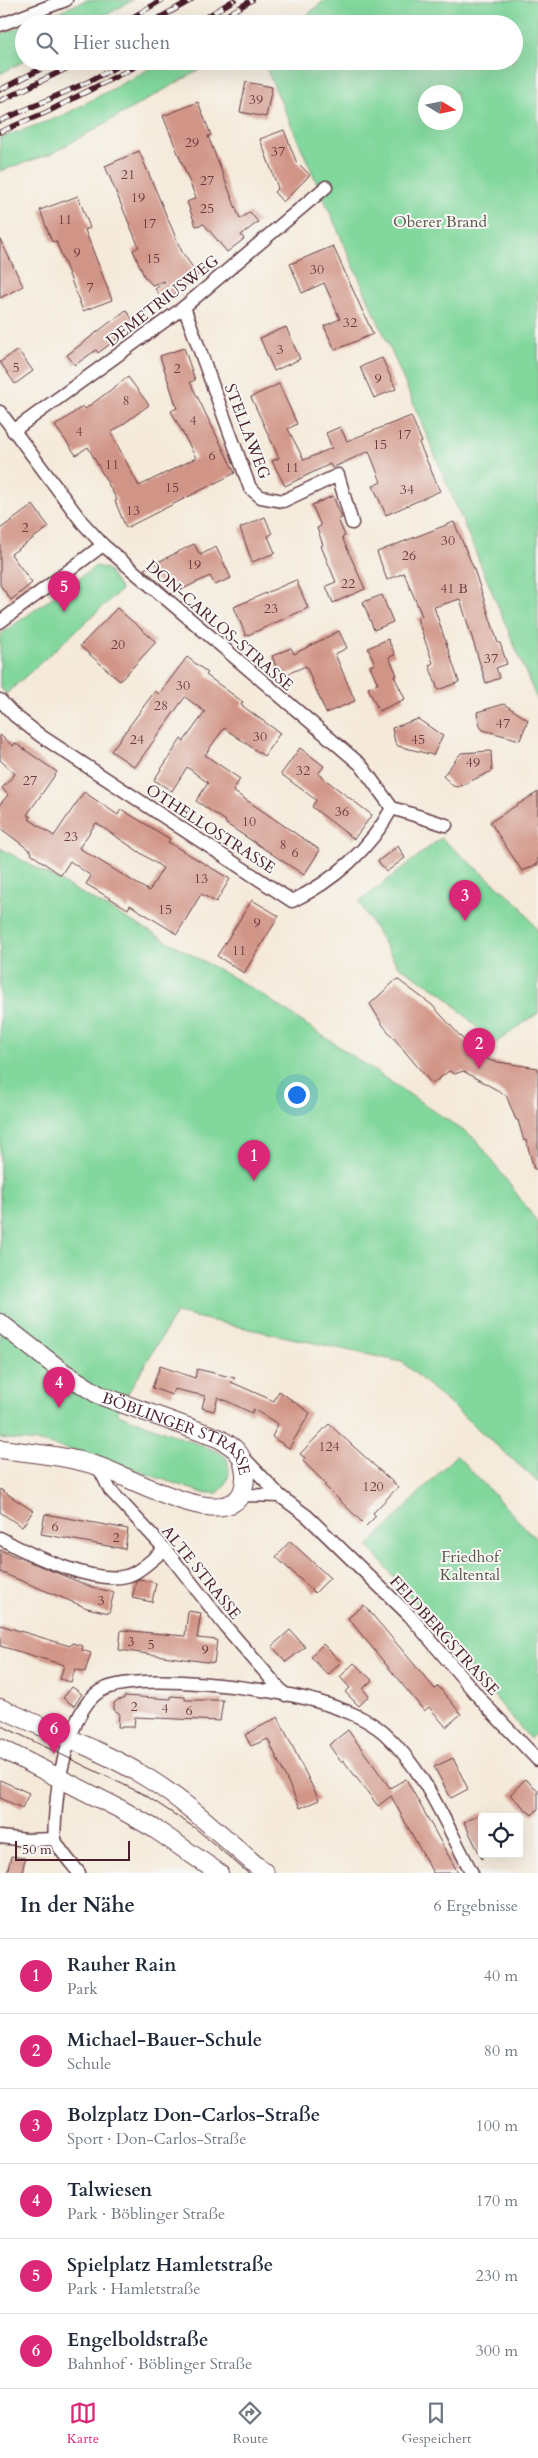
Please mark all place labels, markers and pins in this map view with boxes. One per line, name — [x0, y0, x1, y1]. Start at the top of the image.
pin: 5 — [48, 571, 80, 612]
pin: 3 — [449, 880, 481, 921]
pin: 2 — [463, 1028, 495, 1069]
pin: 1 — [238, 1140, 270, 1181]
pin: 4 — [43, 1367, 75, 1408]
pin: 6 — [38, 1713, 70, 1754]

